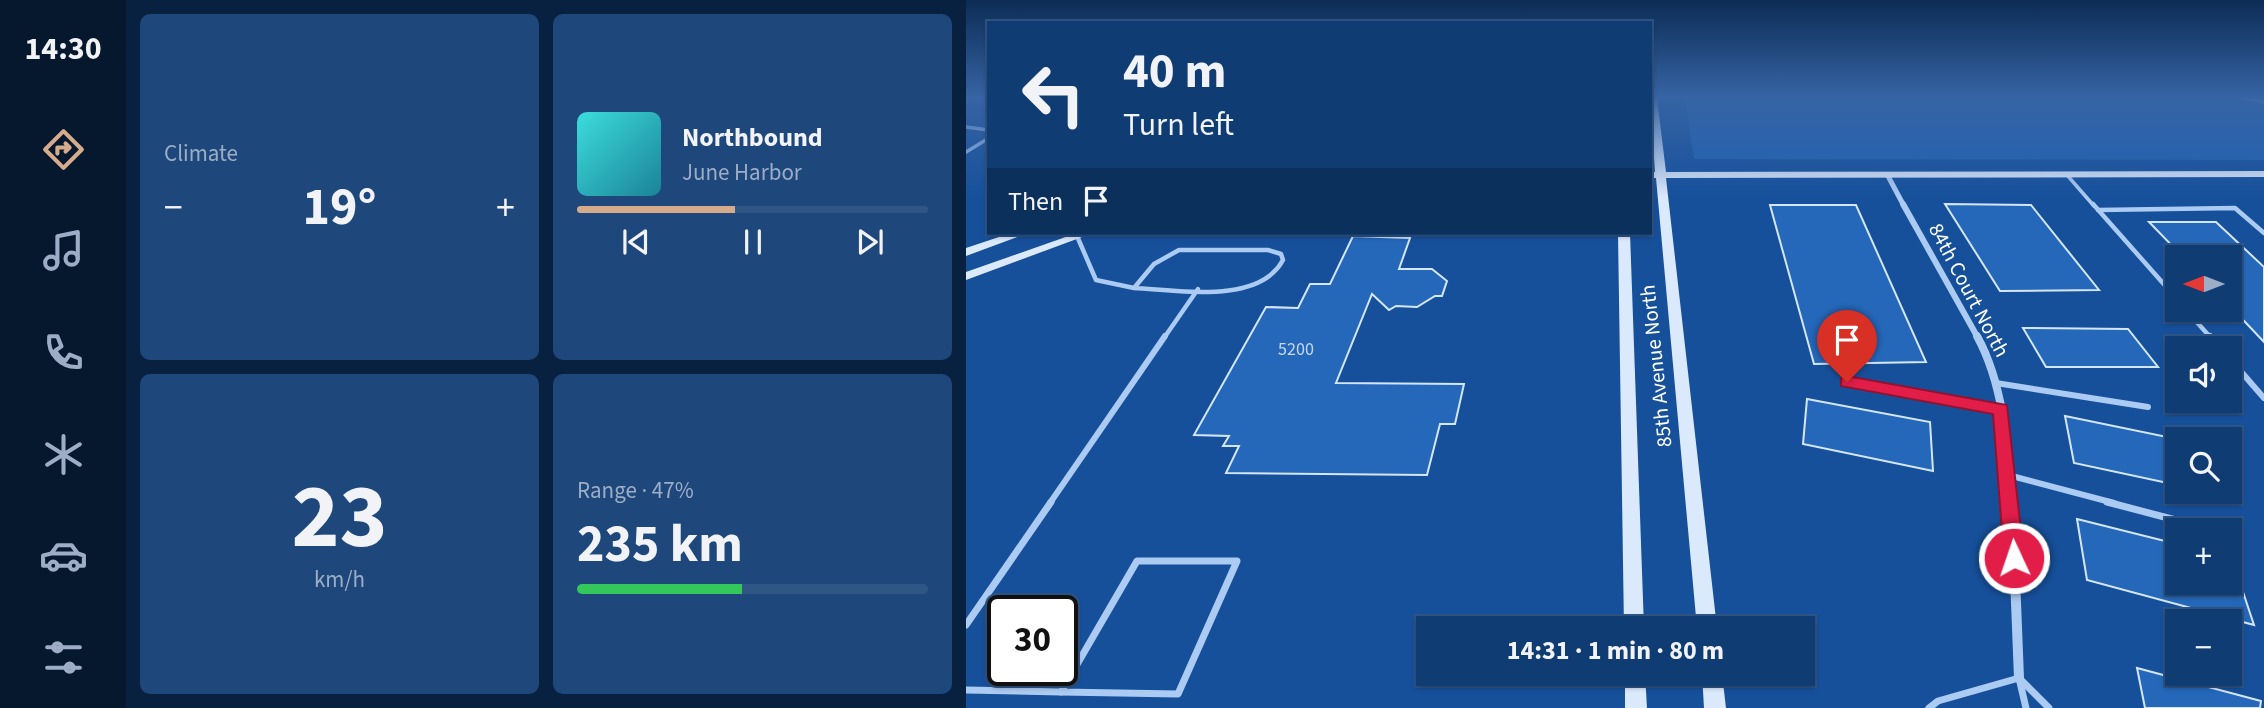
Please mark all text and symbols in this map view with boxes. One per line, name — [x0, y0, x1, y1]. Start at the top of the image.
text: 14:30 — [24, 26, 102, 72]
text: 40 m — [1123, 37, 1227, 107]
icon: left — [1008, 49, 1099, 140]
text: Turn left — [1123, 102, 1234, 148]
text: Northbound — [682, 119, 823, 156]
icon: directions — [39, 125, 88, 174]
text: Climate — [164, 137, 238, 170]
text: June Harbor — [682, 156, 802, 189]
text: 19° — [303, 171, 376, 245]
text: − — [164, 181, 183, 235]
text: + — [496, 181, 515, 235]
icon: arrive — [1077, 182, 1115, 220]
text: Then — [1008, 183, 1063, 220]
street label: 84th Court North — [1921, 218, 2017, 362]
icon: previous — [617, 223, 655, 261]
icon: pause — [734, 223, 772, 261]
icon: next — [851, 223, 889, 261]
icon: music — [39, 226, 88, 275]
north arrow — [2165, 245, 2242, 322]
map controls — [2165, 245, 2242, 686]
street label: 85th Avenue North — [1633, 283, 1679, 449]
pin — [1817, 310, 1877, 382]
icon: arrive — [1828, 321, 1866, 359]
icon: phone — [39, 328, 88, 377]
button: sound — [2165, 336, 2242, 413]
house number: 5200 — [1278, 337, 1314, 362]
button: search — [2165, 427, 2242, 504]
icon: climate — [39, 430, 88, 479]
text: 23 — [291, 453, 388, 582]
text: Range · 47% — [577, 474, 694, 507]
text: 235 km — [577, 508, 743, 582]
button: + — [2165, 518, 2242, 595]
position arrow — [1977, 521, 2051, 595]
icon: car — [39, 531, 88, 580]
text: km/h — [314, 563, 365, 596]
speed limit sign: 30 — [987, 595, 1078, 686]
button: − — [2165, 609, 2242, 686]
text: 14:31 · 1 min · 80 m — [1507, 632, 1724, 669]
icon: filters — [39, 633, 88, 682]

